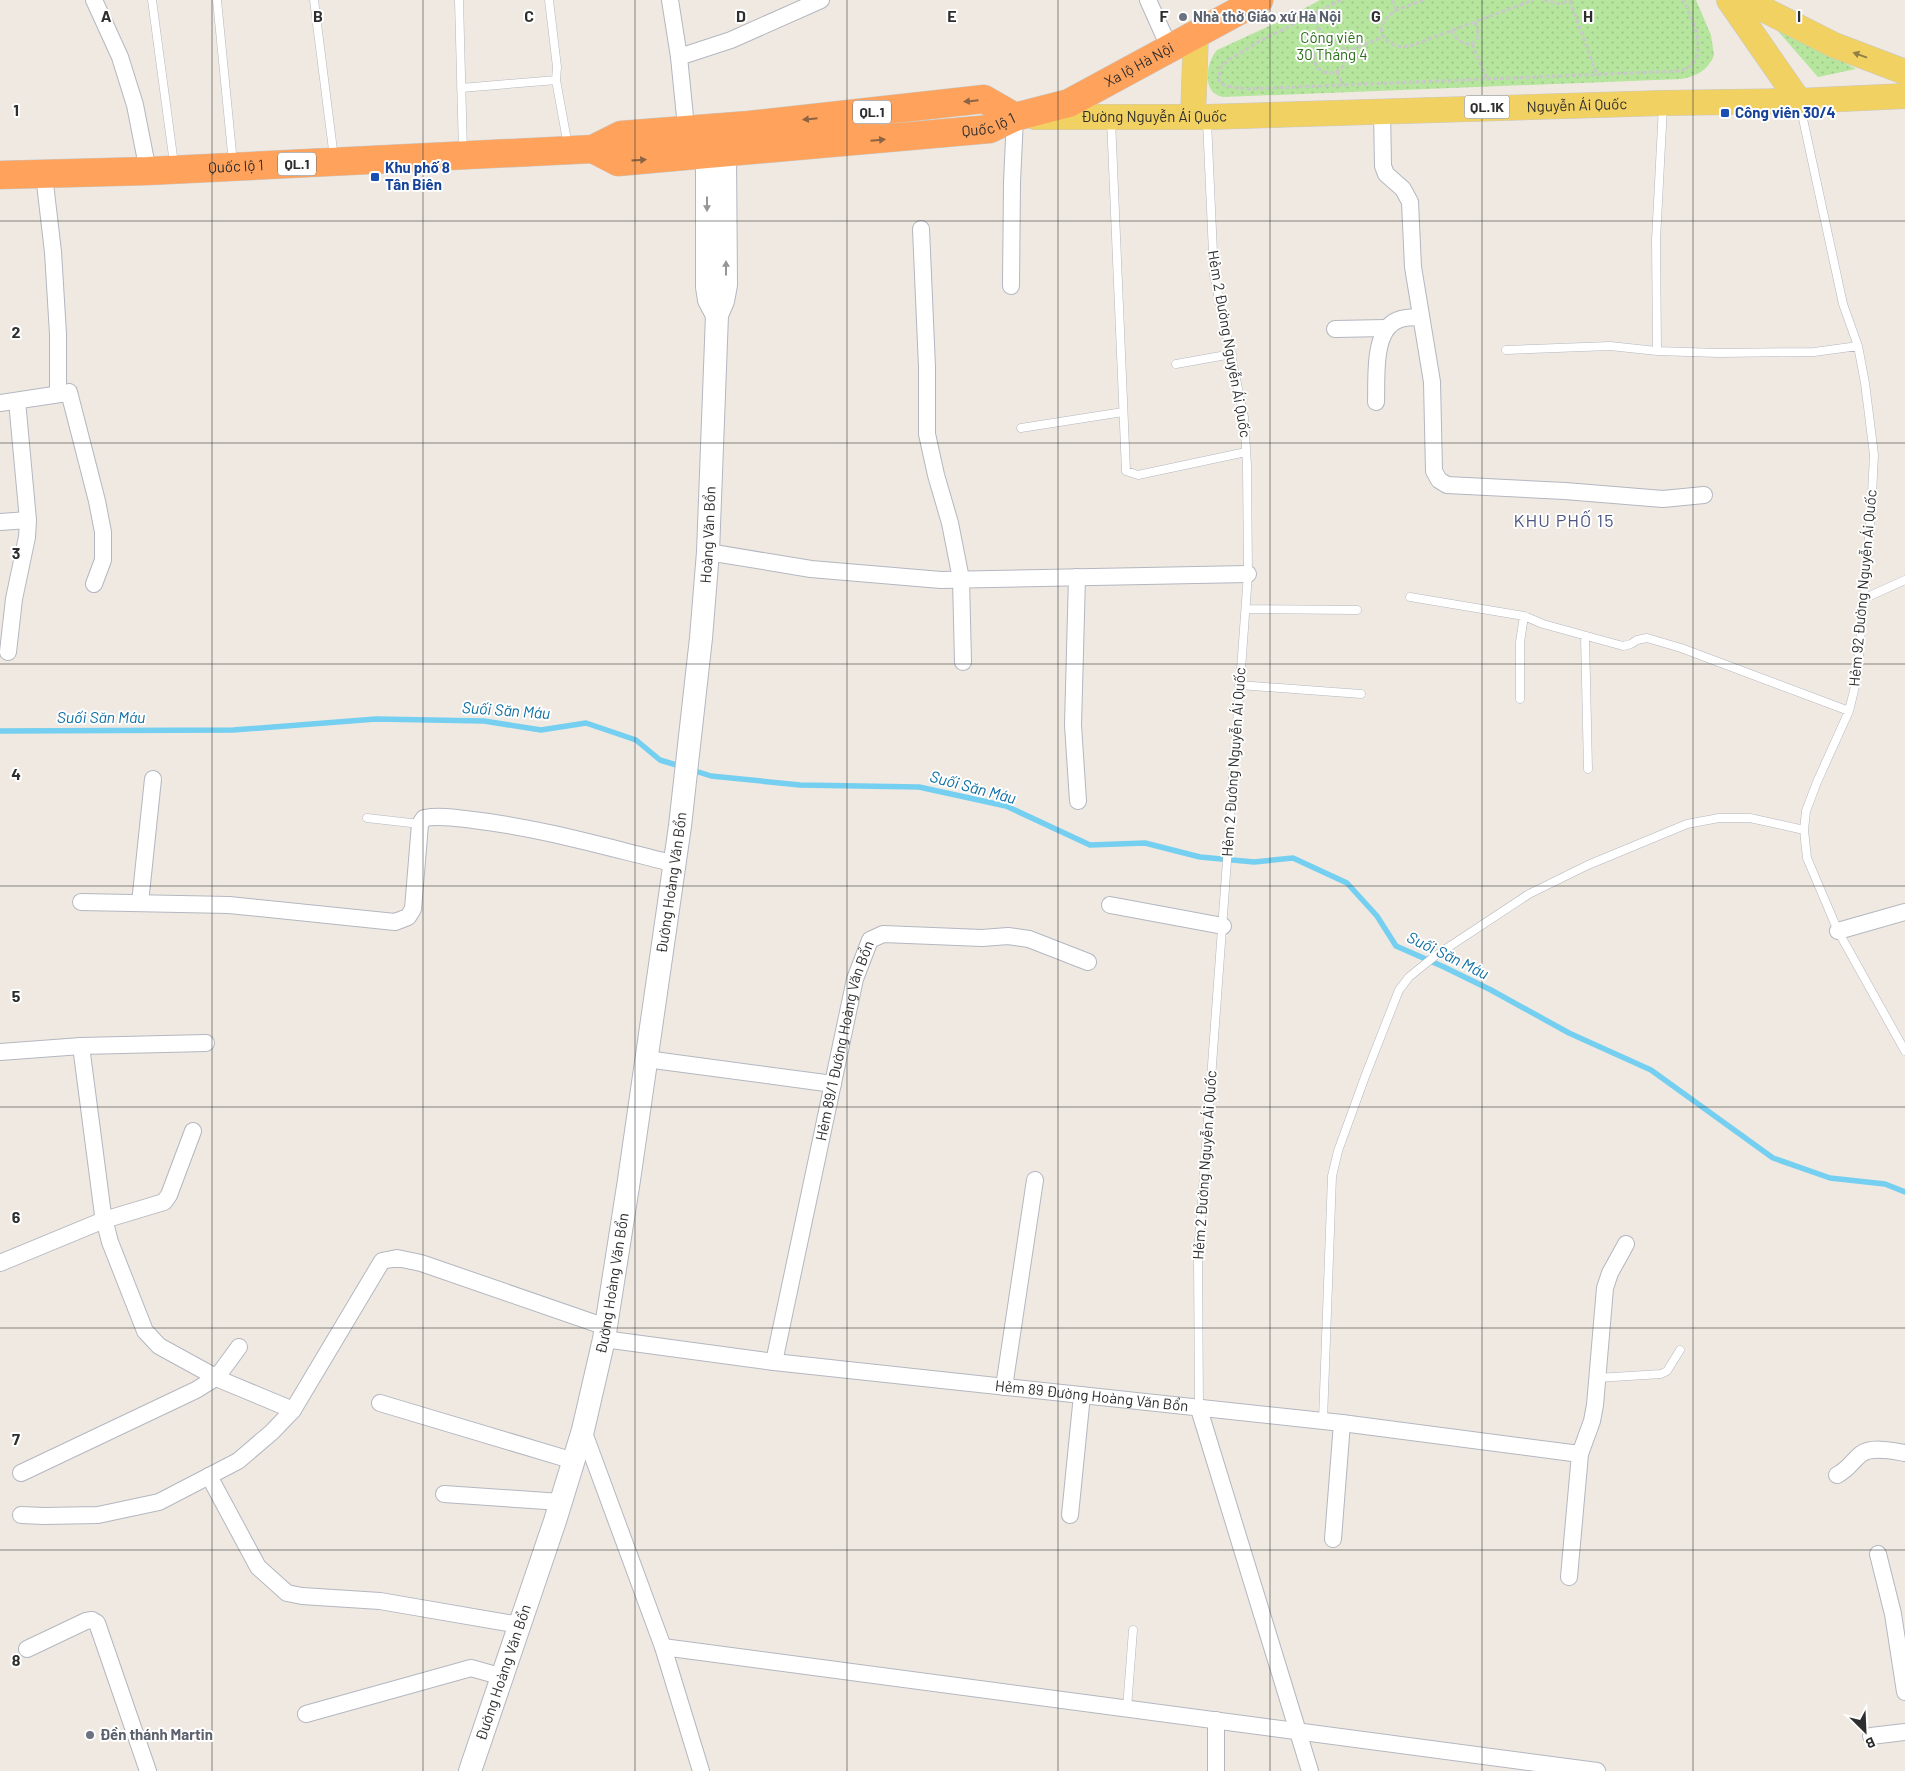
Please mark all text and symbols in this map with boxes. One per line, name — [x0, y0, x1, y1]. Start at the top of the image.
text: A — [101, 6, 112, 25]
text: B — [313, 6, 323, 25]
text: C — [524, 6, 534, 25]
text: D — [736, 6, 746, 25]
text: E — [947, 6, 957, 25]
text: F — [1160, 6, 1169, 25]
text: G — [1371, 6, 1381, 25]
text: H — [1583, 6, 1593, 25]
text: I — [1797, 6, 1801, 25]
place label: Nhà thờ Giáo xứ Hà Nội — [1193, 7, 1341, 25]
marker: Nhà thờ Giáo xứ Hà Nội — [1177, 11, 1189, 23]
park label: Công viên 30 Tháng 4 — [1297, 28, 1367, 63]
street label: Xa lộ Hà Nội — [1101, 38, 1177, 90]
one-way arrow — [1852, 51, 1867, 58]
street label: Nguyễn Ái Quốc — [1526, 94, 1627, 115]
road number: QL.1K — [1464, 95, 1510, 118]
one-way arrow — [963, 97, 979, 105]
text: 1 — [13, 100, 19, 119]
road number: QL.1 — [853, 100, 891, 124]
place label: Công viên 30/4 — [1735, 103, 1836, 121]
street label: Đường Nguyễn Ái Quốc — [1081, 106, 1227, 125]
marker: Công viên 30/4 — [1719, 107, 1731, 119]
street label: Quốc lộ 1 — [961, 108, 1018, 139]
one-way arrow — [802, 115, 818, 123]
one-way arrow — [870, 135, 886, 143]
road number: QL.1 — [278, 152, 316, 175]
street label: Quốc lộ 1 — [208, 155, 264, 176]
one-way arrow — [631, 156, 647, 164]
place label: Khu phố 8 Tân Biên — [385, 158, 450, 193]
marker: Khu phố 8 Tân Biên — [369, 171, 381, 183]
one-way arrow — [703, 196, 711, 212]
street label: Hẻm 2 Đường Nguyễn Ái Quốc — [1205, 249, 1255, 439]
one-way arrow — [722, 259, 730, 275]
text: 2 — [12, 322, 21, 341]
street label: Hoàng Văn Bổn — [695, 486, 718, 584]
street label: Hẻm 92 Đường Nguyễn Ái Quốc — [1844, 488, 1880, 687]
district label: KHU PHỐ 15 — [1514, 509, 1614, 531]
text: 3 — [12, 543, 20, 562]
street label: Hẻm 2 Đường Nguyễn Ái Quốc — [1217, 666, 1249, 857]
water label: Suối Săn Máu — [461, 697, 551, 722]
water label: Suối Săn Máu — [57, 707, 145, 726]
text: 4 — [11, 764, 21, 783]
water label: Suối Săn Máu — [928, 766, 1018, 807]
street label: Đường Hoàng Văn Bổn — [652, 811, 690, 954]
water label: Suối Săn Máu — [1404, 927, 1492, 983]
street label: Hẻm 89/1 Đường Hoàng Văn Bổn — [811, 938, 877, 1142]
text: 5 — [12, 986, 21, 1005]
street label: Hẻm 2 Đường Nguyễn Ái Quốc — [1188, 1069, 1220, 1260]
text: 6 — [12, 1207, 21, 1226]
street label: Đường Hoàng Văn Bổn — [591, 1211, 632, 1355]
street label: Hẻm 89 Đường Hoàng Văn Bổn — [994, 1376, 1189, 1414]
text: 7 — [12, 1429, 20, 1448]
street label: Đường Hoàng Văn Bổn — [471, 1602, 534, 1743]
text: 8 — [12, 1650, 21, 1669]
north arrow — [1840, 1706, 1890, 1756]
place label: Đền thánh Martin — [100, 1725, 213, 1743]
marker: Đền thánh Martin — [84, 1729, 96, 1741]
text: B — [1863, 1734, 1878, 1753]

